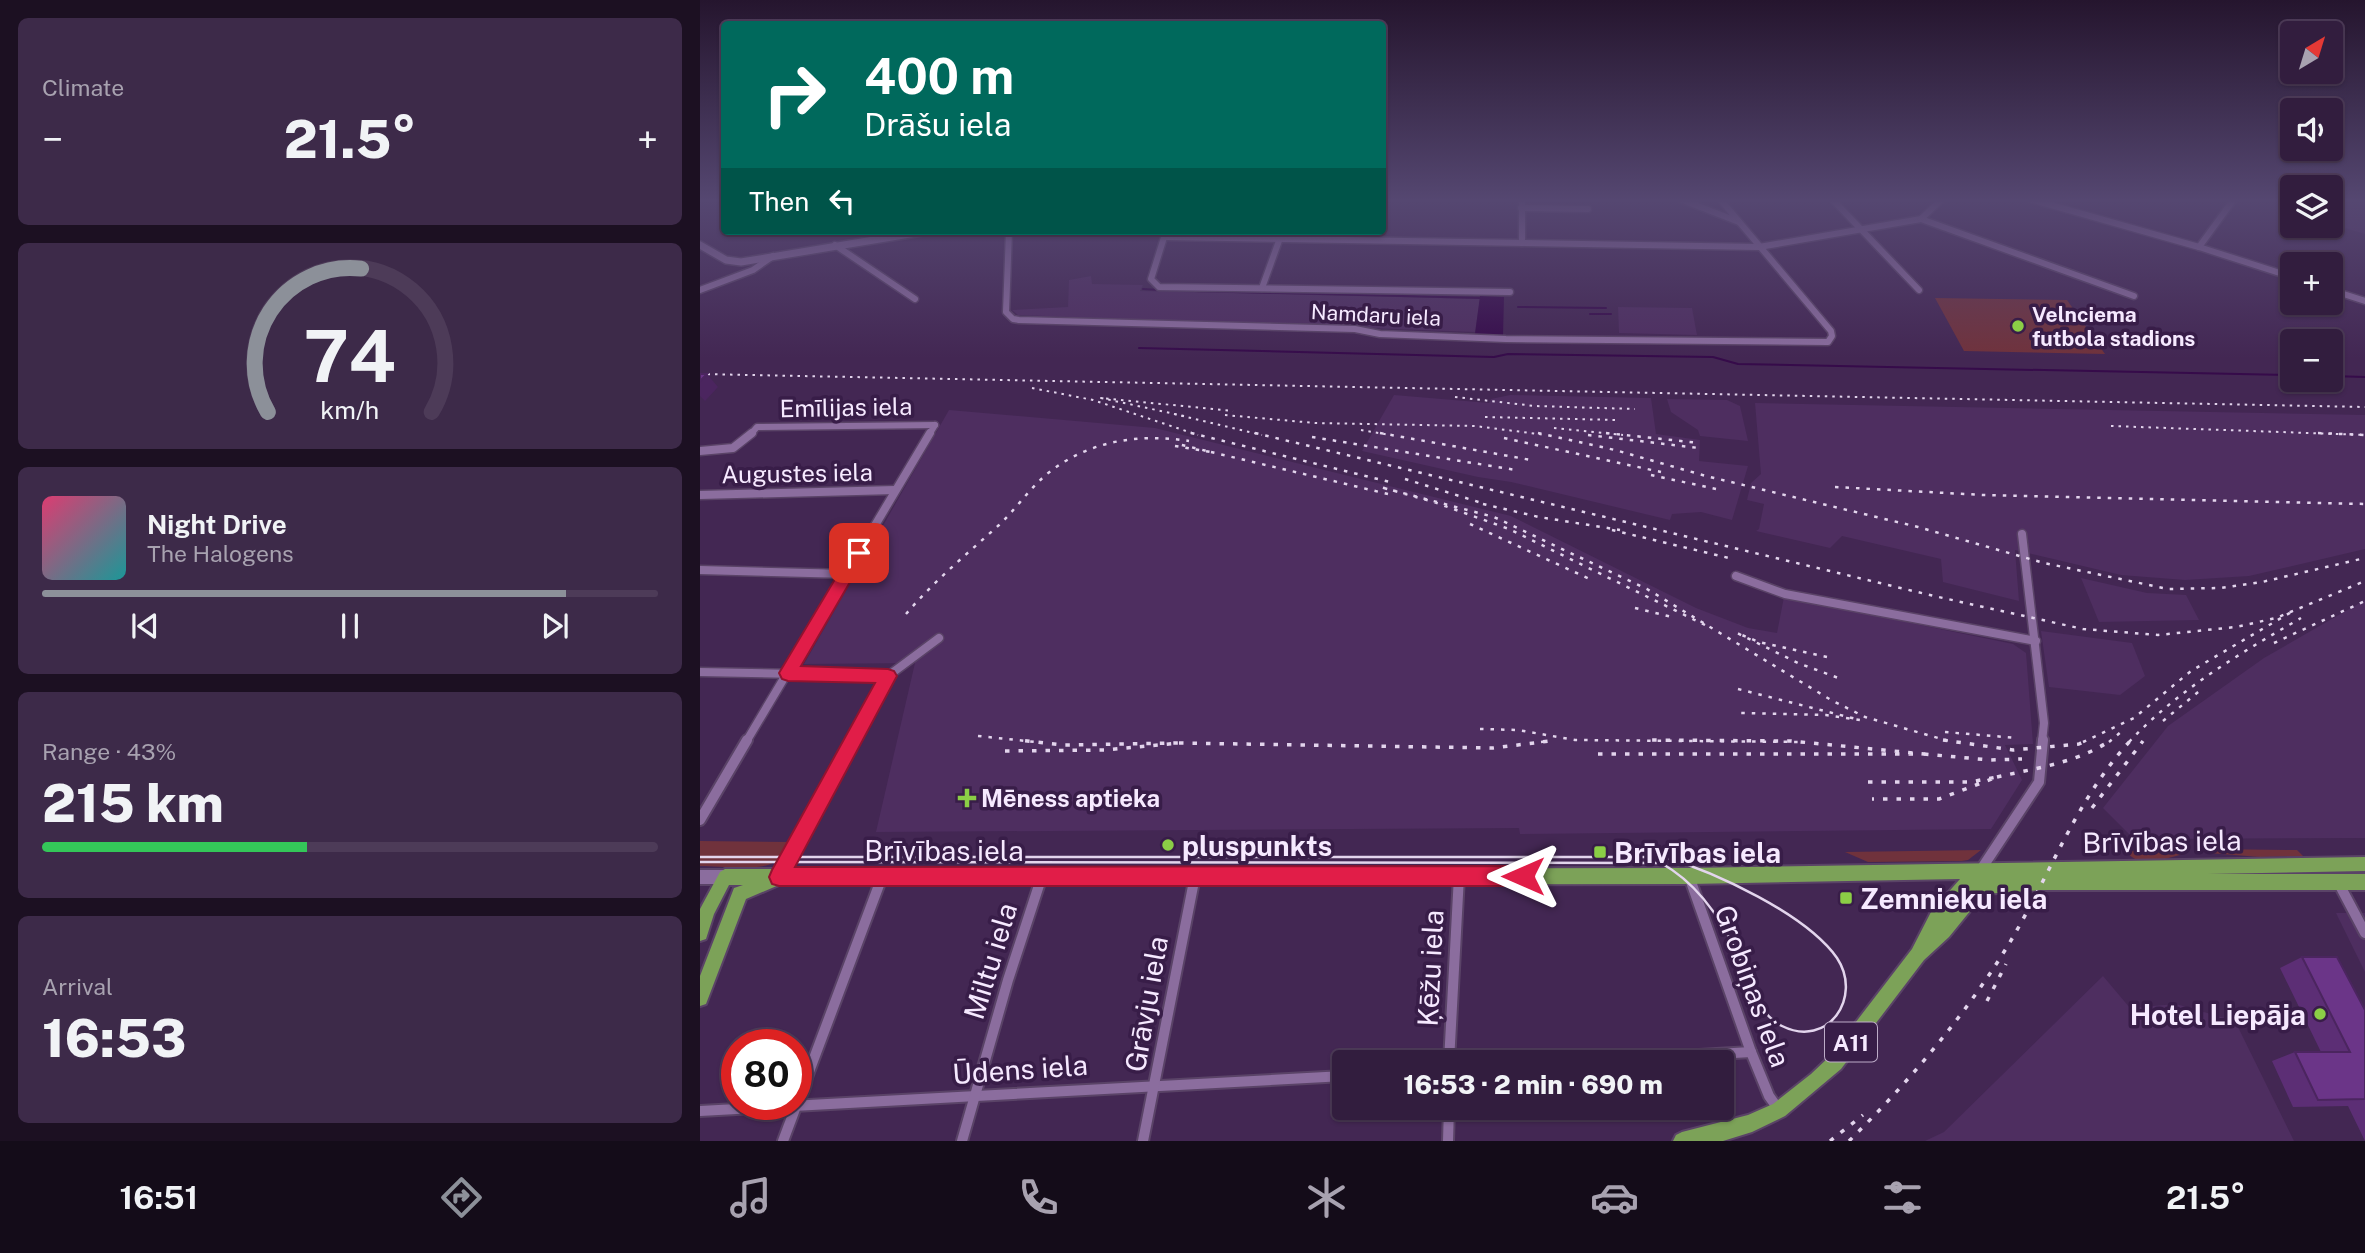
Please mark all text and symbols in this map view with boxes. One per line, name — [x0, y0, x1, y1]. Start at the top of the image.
north arrow — [2280, 21, 2343, 84]
map controls — [2280, 21, 2343, 392]
text: 400 m — [864, 47, 1014, 105]
icon: right — [749, 49, 840, 140]
text: Climate — [42, 74, 124, 101]
button: sound — [2280, 98, 2343, 161]
text: Drāšu iela — [864, 106, 1011, 143]
text: 21.5° — [284, 109, 416, 170]
text: − — [42, 117, 63, 162]
text: + — [637, 117, 658, 162]
button: layers — [2280, 175, 2343, 238]
icon: left — [823, 182, 861, 220]
text: Then — [749, 186, 809, 217]
button: + — [2280, 252, 2343, 315]
street label: Namdaru iela — [1310, 299, 1442, 331]
place label: Velnciema futbola stadions — [2032, 302, 2195, 351]
text: 74 — [304, 313, 396, 398]
marker: Velnciema futbola stadions — [2010, 318, 2026, 334]
button: − — [2280, 329, 2343, 392]
street label: Emīlijas iela — [779, 392, 913, 422]
text: km/h — [321, 395, 379, 425]
street label: Augustes iela — [721, 458, 873, 488]
text: Night Drive — [147, 509, 287, 540]
pin — [829, 523, 889, 583]
icon: arrive — [840, 534, 878, 572]
text: The Halogens — [147, 540, 294, 567]
icon: previous — [126, 607, 164, 645]
icon: pause — [331, 607, 369, 645]
icon: next — [536, 607, 574, 645]
text: Range · 43% — [42, 738, 176, 765]
text: 215 km — [42, 773, 224, 834]
place label: Mēness aptieka — [981, 784, 1160, 812]
marker: Mēness aptieka — [959, 790, 975, 806]
street label: Brīvības iela — [2082, 823, 2242, 859]
place label: pluspunkts — [1182, 829, 1332, 862]
street label: Brīvības iela — [864, 834, 1024, 867]
place label: Brīvības iela — [1614, 836, 1781, 869]
marker: pluspunkts — [1160, 837, 1176, 853]
position arrow — [1486, 839, 1560, 913]
marker: Brīvības iela — [1592, 844, 1608, 860]
place label: Zemnieku iela — [1860, 882, 2047, 915]
marker: Zemnieku iela — [1838, 890, 1854, 906]
street label: Miltu iela — [957, 899, 1023, 1023]
street label: Grobiņas iela — [1708, 901, 1798, 1071]
street label: Ķēžu iela — [1410, 909, 1450, 1027]
street label: Grāvju iela — [1118, 934, 1174, 1074]
text: Arrival — [42, 973, 113, 1000]
place label: Hotel Liepāja — [2130, 998, 2306, 1031]
marker: Hotel Liepāja — [2312, 1006, 2328, 1022]
text: 16:53 — [42, 1008, 186, 1069]
road number: A11 — [1825, 1023, 1877, 1062]
speed limit sign: 80 — [721, 1029, 812, 1120]
street label: Ūdens iela — [951, 1048, 1089, 1090]
text: 16:53 · 2 min · 690 m — [1403, 1069, 1663, 1100]
icon: directions — [437, 1173, 486, 1222]
icon: music — [726, 1173, 775, 1222]
icon: phone — [1014, 1173, 1063, 1222]
icon: climate — [1302, 1173, 1351, 1222]
icon: car — [1590, 1173, 1639, 1222]
icon: filters — [1878, 1173, 1927, 1222]
text: 16:51 — [120, 1179, 198, 1216]
text: 21.5° — [2166, 1179, 2245, 1216]

